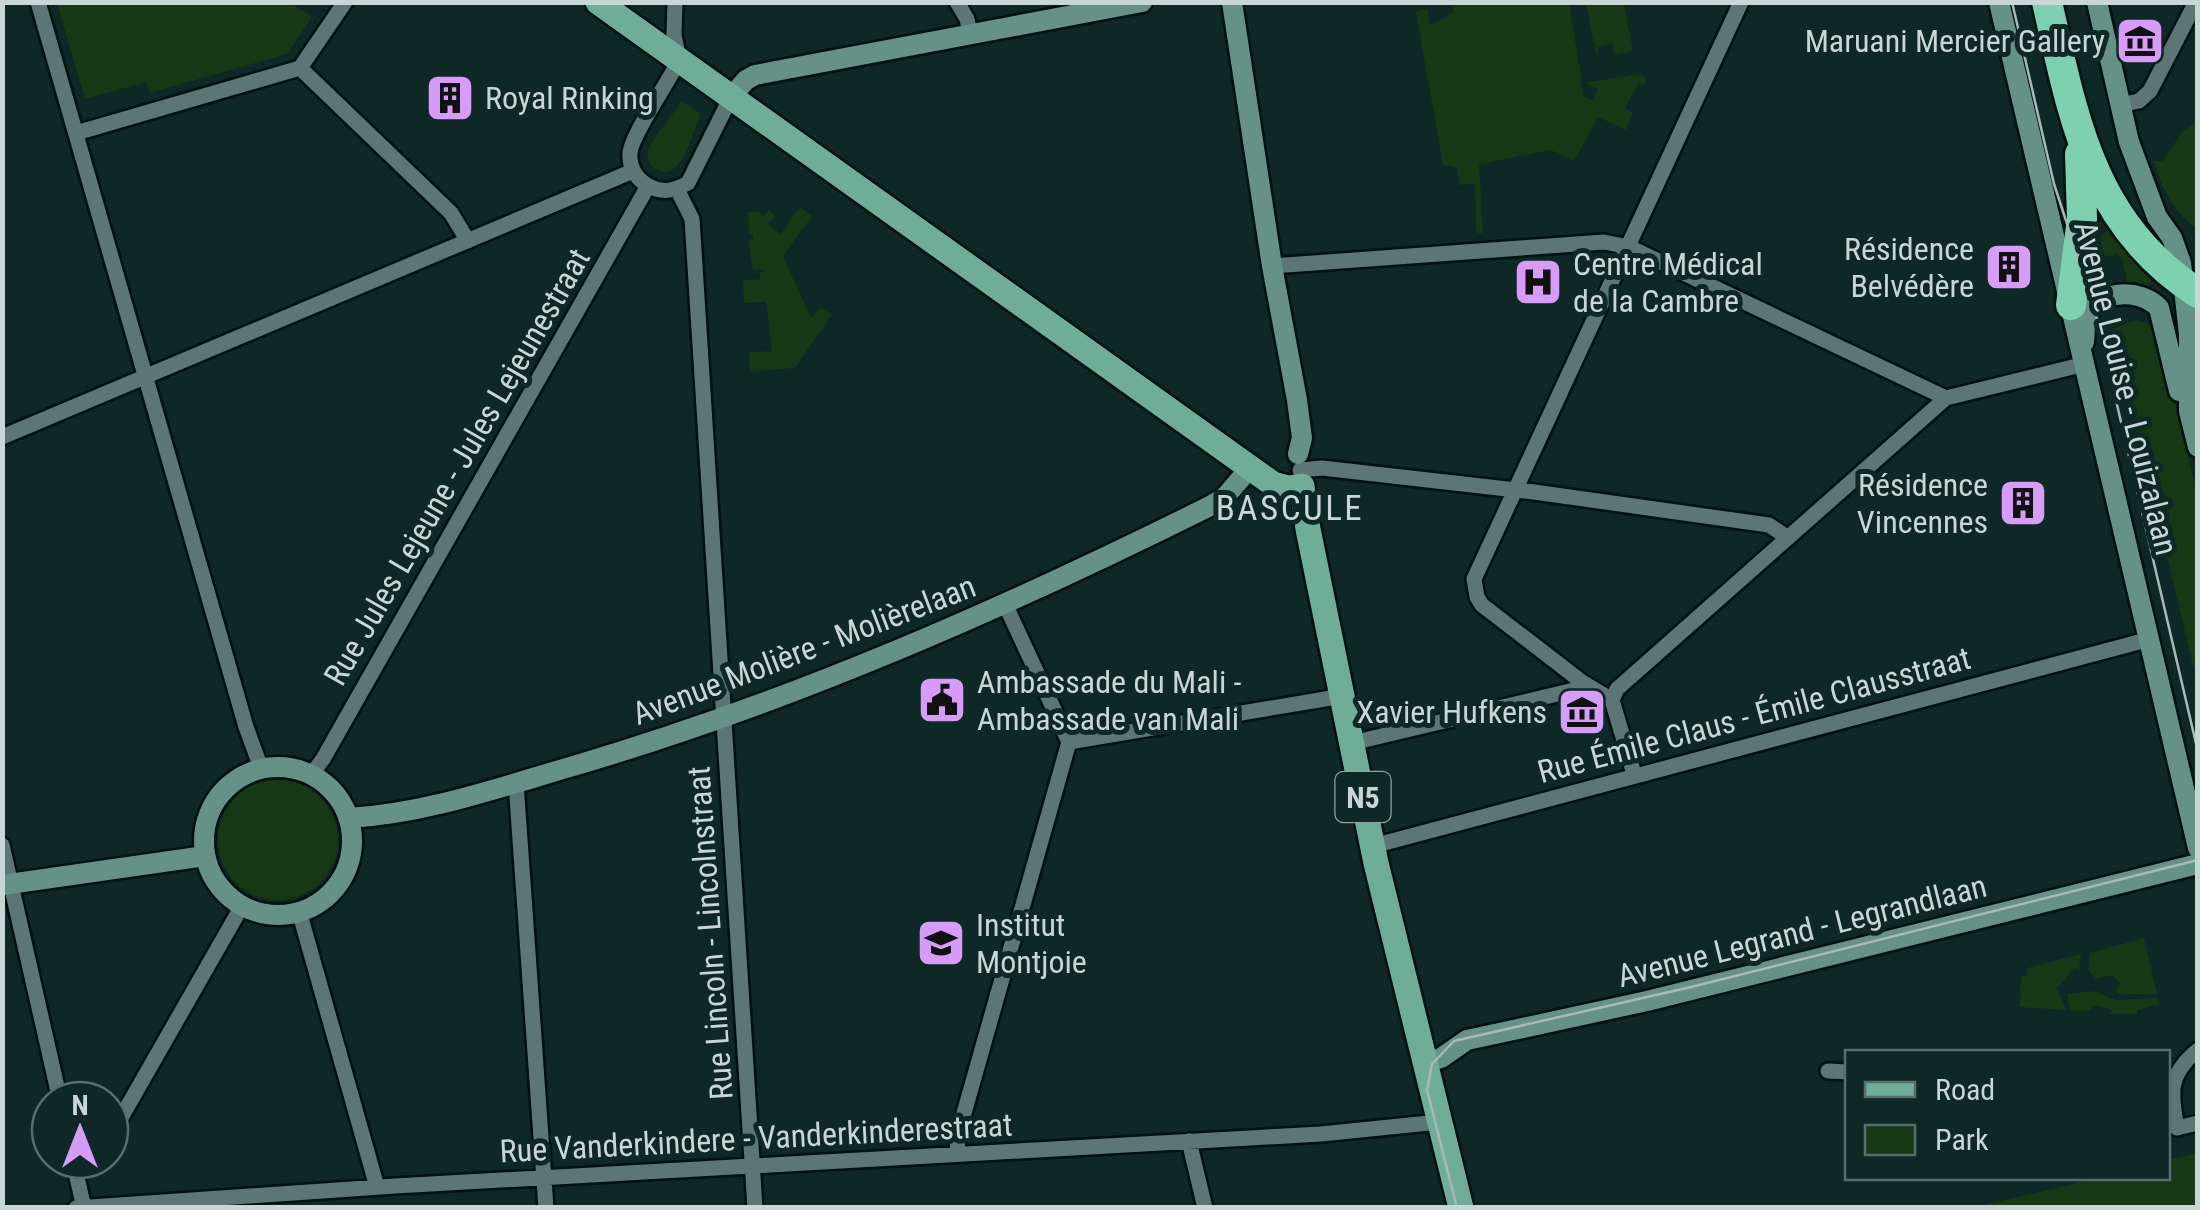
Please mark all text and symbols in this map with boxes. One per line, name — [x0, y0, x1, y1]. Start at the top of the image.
museum icon: Maruani Mercier Gallery — [2114, 15, 2166, 67]
place label: Maruani Mercier Gallery — [1805, 22, 2105, 60]
building icon: Royal Rinking — [424, 72, 476, 124]
place label: Royal Rinking — [485, 79, 654, 117]
street label: Avenue Louise - Louizalaan — [2066, 217, 2186, 559]
place label: Résidence Belvédère — [1844, 230, 1974, 305]
building icon: Résidence Belvédère — [1983, 241, 2035, 293]
street label: Rue Jules Lejeune - Jules Lejeunestraat — [316, 242, 598, 692]
place label: Centre Médical de la Cambre — [1573, 245, 1763, 320]
hospital icon: Centre Médical de la Cambre — [1512, 256, 1564, 308]
place label: Résidence Vincennes — [1857, 466, 1988, 541]
building icon: Résidence Vincennes — [1997, 477, 2049, 529]
district label: BASCULE — [1216, 488, 1364, 529]
street label: Avenue Molière - Molièrelaan — [627, 567, 981, 733]
street label: Rue Émile Claus - Émile Clausstraat — [1533, 639, 1975, 791]
place label: Ambassade du Mali - Ambassade van Mali — [977, 663, 1242, 738]
public building icon: Ambassade du Mali - Ambassade van Mali — [916, 674, 968, 726]
museum icon: Xavier Hufkens — [1556, 686, 1608, 738]
place label: Xavier Hufkens — [1357, 693, 1547, 731]
street label: Rue Lincoln - Lincolnstraat — [679, 765, 741, 1101]
road number: N5 — [1336, 772, 1390, 822]
street label: Avenue Legrand - Legrandlaan — [1613, 867, 1991, 995]
place label: Institut Montjoie — [976, 906, 1087, 981]
school or university icon: Institut Montjoie — [915, 917, 967, 969]
legend — [1845, 1050, 2170, 1180]
text: Road — [1935, 1072, 1995, 1107]
north arrow — [30, 1080, 130, 1180]
text: N — [71, 1089, 89, 1122]
street label: Rue Vanderkindere - Vanderkinderestraat — [499, 1106, 1013, 1170]
text: Park — [1935, 1122, 1989, 1157]

